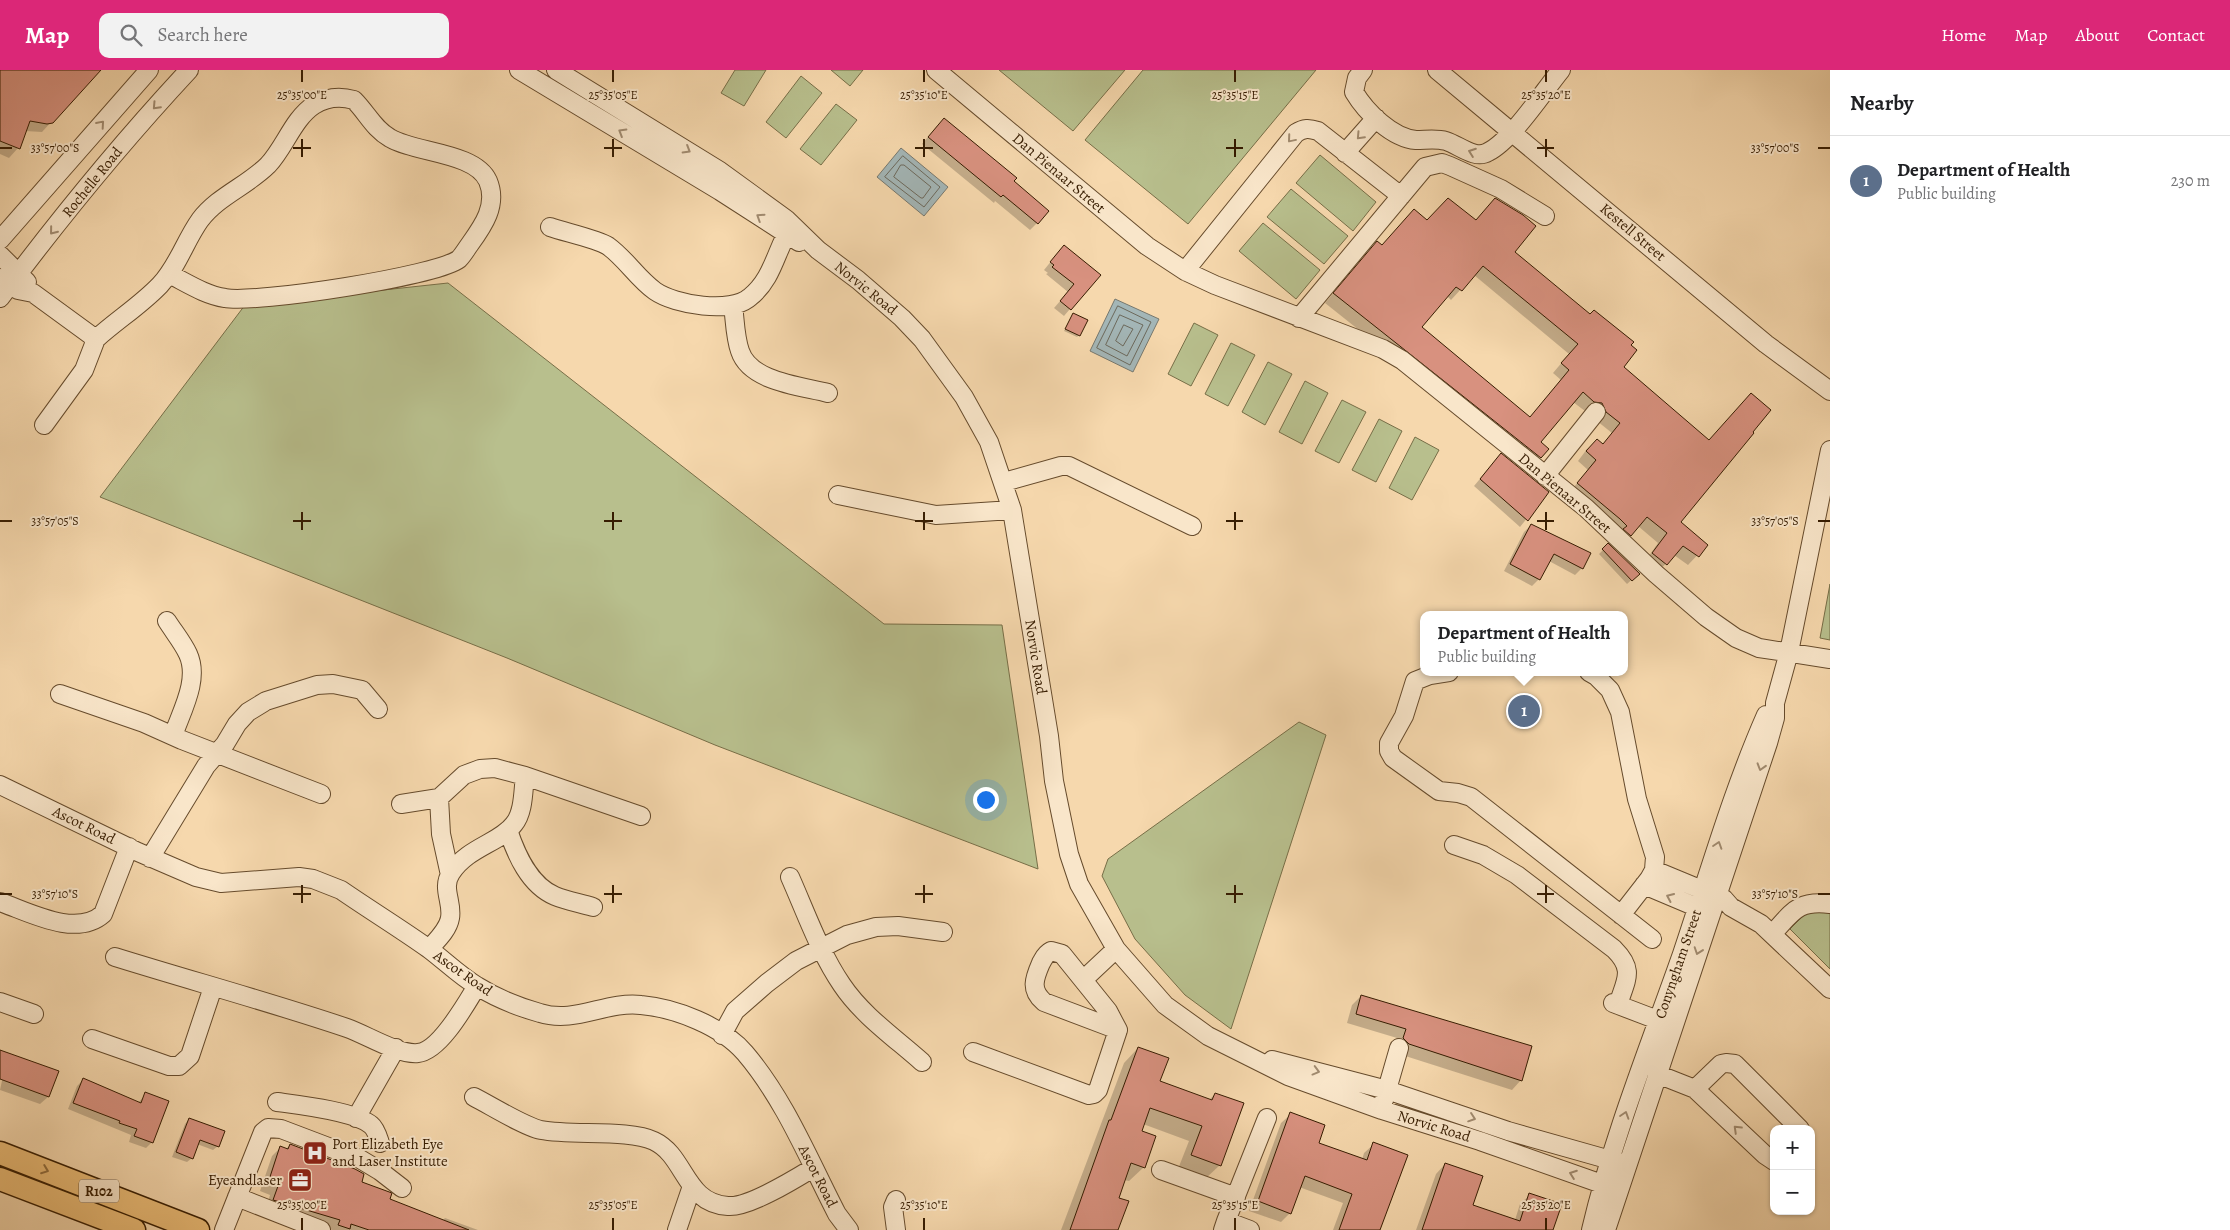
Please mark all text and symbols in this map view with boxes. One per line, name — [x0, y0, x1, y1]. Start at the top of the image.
search box — [99, 13, 449, 58]
text: Map — [25, 19, 69, 51]
icon: search — [117, 21, 145, 49]
text: Search here — [157, 22, 248, 48]
text: Home — [1941, 23, 1986, 47]
text: Map — [2014, 23, 2047, 47]
text: About — [2075, 23, 2119, 47]
text: Contact — [2147, 23, 2205, 47]
text: 25°35'00"E — [277, 87, 327, 103]
text: 25°35'05"E — [589, 87, 637, 103]
text: 25°35'10"E — [900, 87, 948, 103]
text: 25°35'15"E — [1212, 87, 1258, 103]
text: 25°35'20"E — [1521, 87, 1571, 103]
text: Nearby — [1850, 89, 1913, 117]
one-way arrow — [153, 100, 162, 109]
one-way arrow — [96, 121, 105, 130]
street label: Dan Pienaar Street — [1008, 128, 1110, 218]
one-way arrow — [618, 129, 627, 138]
one-way arrow — [1357, 130, 1366, 139]
one-way arrow — [1288, 133, 1297, 142]
text: 33°57'00"S — [31, 140, 79, 156]
text: 33°57'00"S — [1751, 140, 1799, 156]
street label: Rochelle Road — [57, 142, 127, 222]
one-way arrow — [682, 144, 691, 154]
one-way arrow — [1468, 148, 1477, 158]
text: Department of Health — [1897, 157, 2070, 183]
text: 1 — [1863, 170, 1869, 192]
text: 230 m — [2171, 170, 2210, 192]
text: Public building — [1897, 183, 1996, 205]
street label: Kestell Street — [1596, 198, 1670, 266]
one-way arrow — [757, 214, 766, 224]
one-way arrow — [50, 225, 58, 234]
street label: Norvic Road — [830, 257, 902, 320]
street label: Dan Pienaar Street — [1514, 448, 1616, 538]
text: 33°57'05"S — [31, 513, 79, 529]
text: 33°57'05"S — [1751, 513, 1799, 529]
popup — [1420, 611, 1628, 676]
street label: Norvic Road — [1020, 618, 1052, 697]
text: Department of Health — [1437, 620, 1611, 646]
text: Public building — [1437, 646, 1536, 668]
pin: 1 — [1508, 692, 1540, 730]
one-way arrow — [1756, 762, 1766, 770]
your location — [973, 787, 999, 813]
street label: Ascot Road — [48, 801, 120, 849]
one-way arrow — [1713, 841, 1723, 849]
text: 33°57'10"S — [32, 886, 78, 902]
text: 33°57'10"S — [1752, 886, 1798, 902]
one-way arrow — [1666, 892, 1675, 903]
street label: Conyngham Street — [1650, 907, 1706, 1021]
street label: Ascot Road — [429, 945, 497, 1001]
one-way arrow — [1694, 946, 1704, 955]
one-way arrow — [1312, 1065, 1321, 1076]
street label: Norvic Road — [1395, 1105, 1474, 1147]
one-way arrow — [1619, 1111, 1629, 1119]
one-way arrow — [1467, 1113, 1475, 1123]
map controls — [1770, 1125, 1815, 1215]
button: + — [1770, 1125, 1815, 1170]
one-way arrow — [1734, 1126, 1743, 1135]
place label: Port Elizabeth Eye and Laser Institute — [332, 1134, 448, 1171]
hospital icon: Port Elizabeth Eye and Laser Institute — [302, 1140, 328, 1166]
street label: Ascot Road — [793, 1140, 843, 1211]
one-way arrow — [41, 1165, 49, 1175]
office icon: Eyeandlaser — [287, 1167, 313, 1193]
place label: Eyeandlaser — [208, 1170, 282, 1190]
one-way arrow — [1569, 1170, 1577, 1180]
button: − — [1770, 1170, 1815, 1215]
road number: R102 — [79, 1180, 119, 1202]
text: 25°35'00"E — [277, 1197, 327, 1213]
text: 25°35'05"E — [589, 1197, 637, 1213]
text: 25°35'10"E — [900, 1197, 948, 1213]
text: 25°35'15"E — [1212, 1197, 1258, 1213]
text: 25°35'20"E — [1521, 1197, 1571, 1213]

